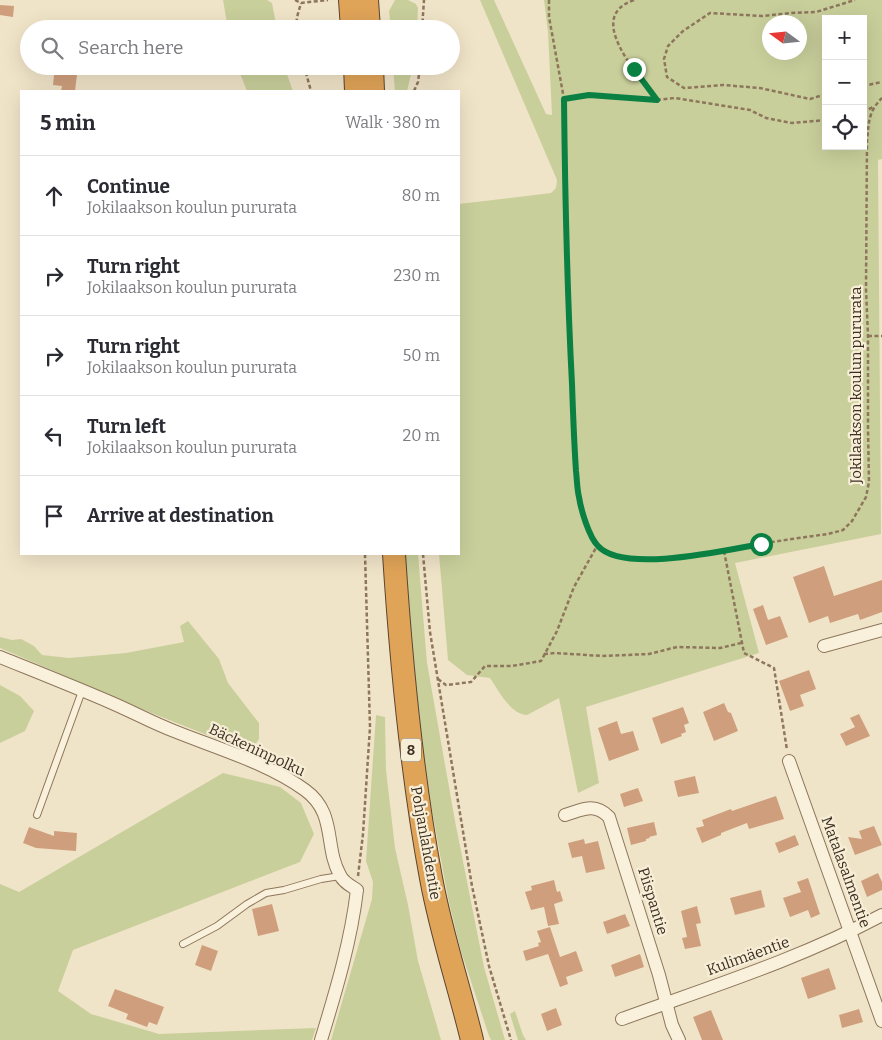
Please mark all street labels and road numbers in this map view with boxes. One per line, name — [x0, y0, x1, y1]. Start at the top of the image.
street label: Jokilaakson koulun pururata — [847, 287, 865, 484]
street label: Bäckeninpolku — [206, 720, 308, 780]
road number: 8 — [401, 738, 421, 762]
street label: Pohjanlahdentie — [407, 785, 445, 901]
street label: Matalasalmentie — [818, 814, 874, 930]
street label: Piispantie — [634, 865, 672, 937]
street label: Kulimäentie — [704, 933, 792, 979]

